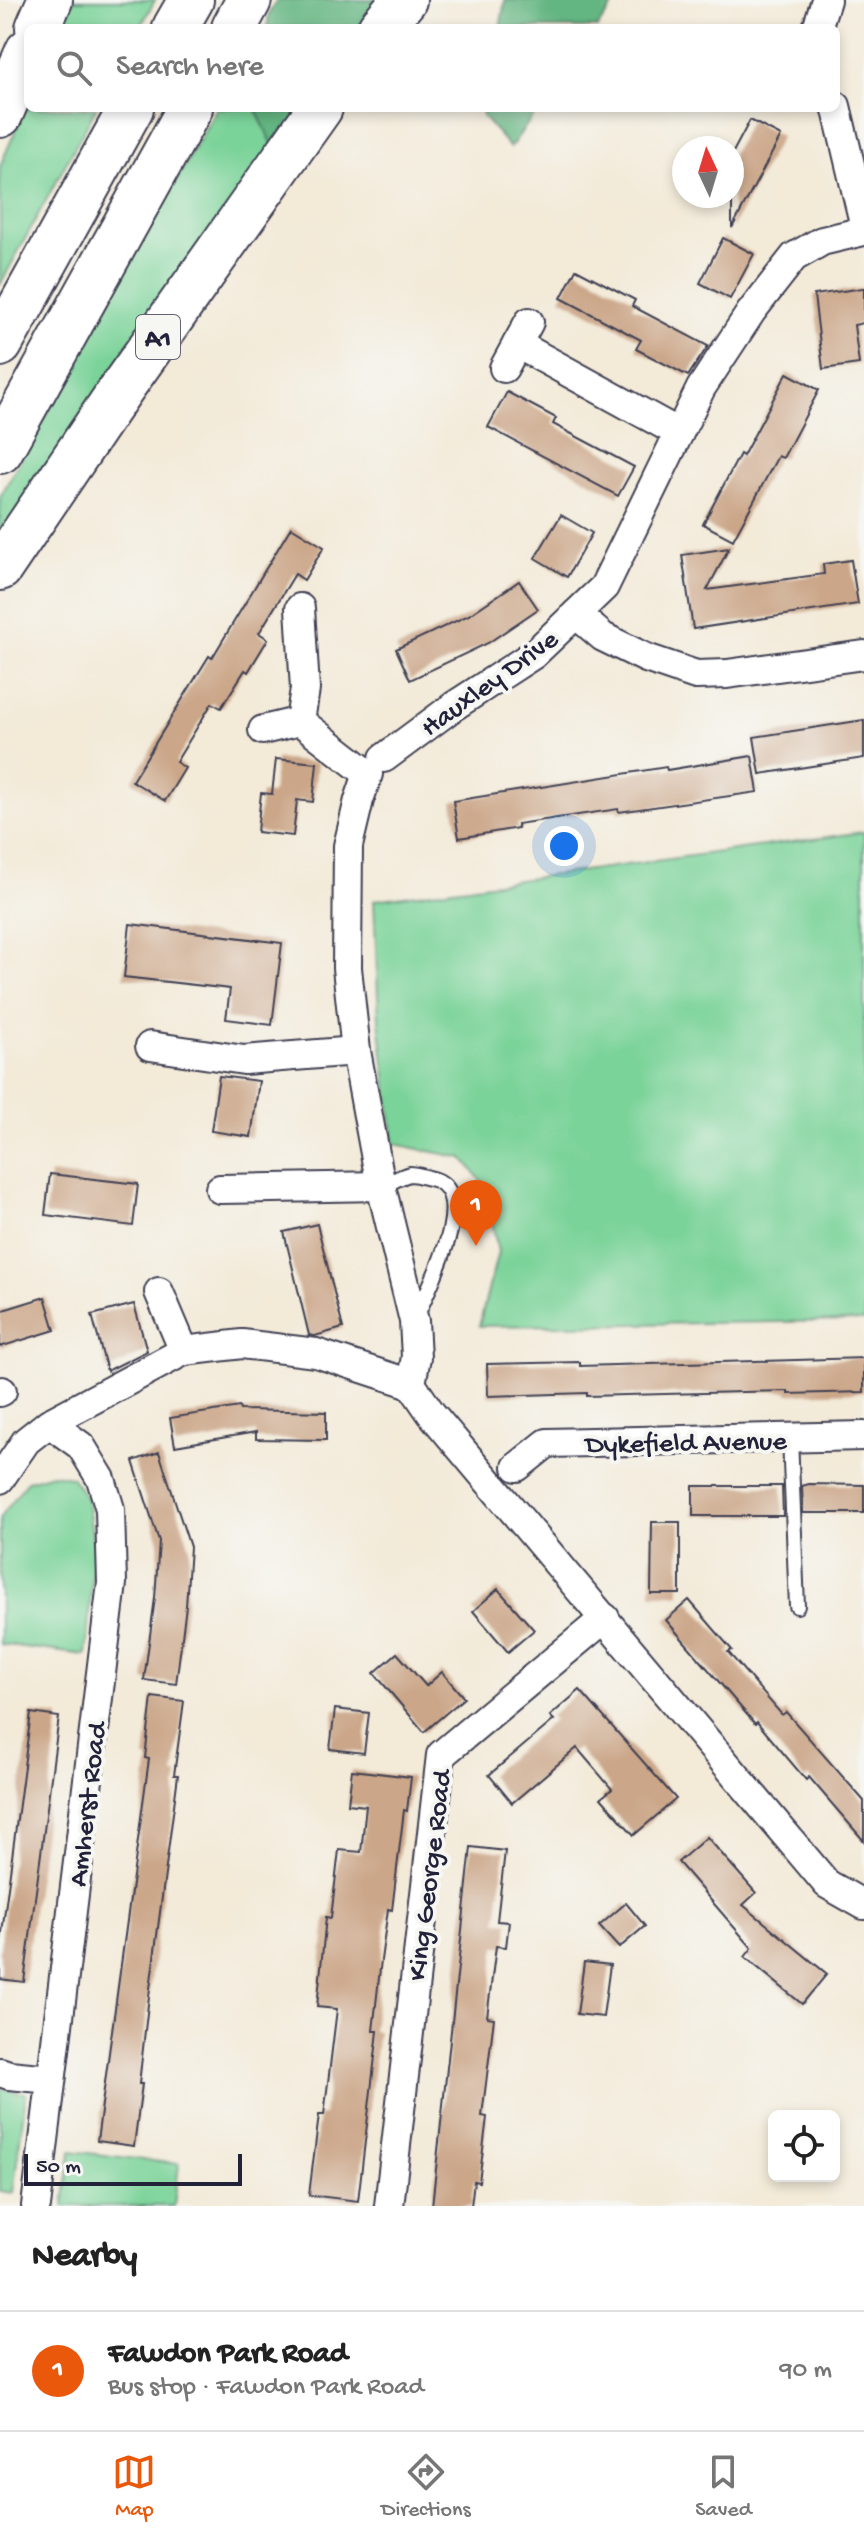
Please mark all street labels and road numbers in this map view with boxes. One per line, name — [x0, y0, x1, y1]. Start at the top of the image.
road number: A1 — [136, 315, 180, 359]
street label: Hauxley Drive — [416, 624, 566, 745]
street label: Dykefield Avenue — [583, 1426, 788, 1463]
street label: Amherst Road — [63, 1718, 116, 1889]
street label: King George Road — [402, 1766, 461, 1983]

